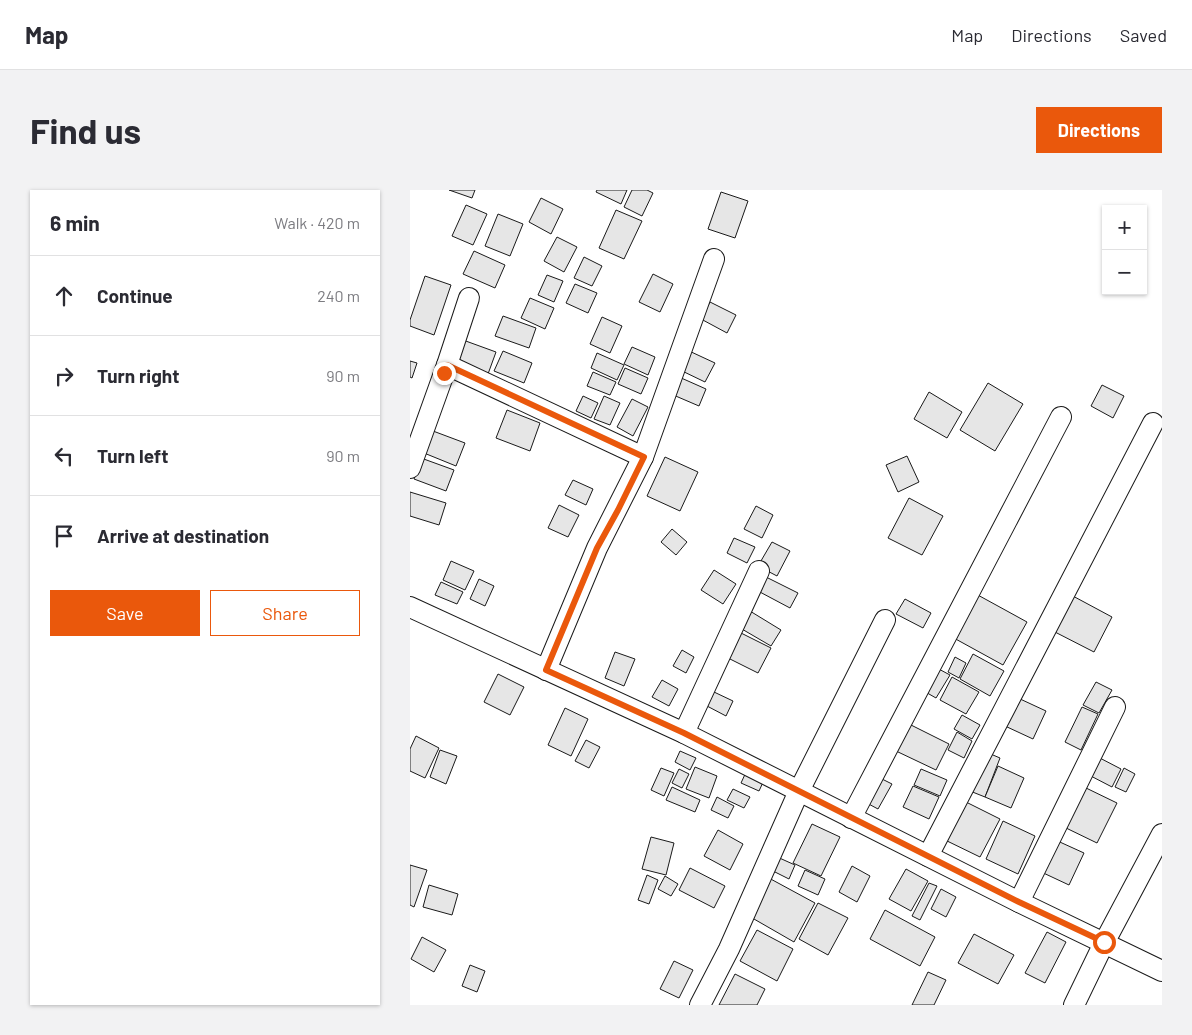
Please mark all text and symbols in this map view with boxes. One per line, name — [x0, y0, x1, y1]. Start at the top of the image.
text: Map — [25, 20, 68, 49]
text: Map — [951, 24, 983, 46]
text: Directions — [1011, 24, 1092, 46]
text: Saved — [1120, 24, 1167, 46]
button: Directions — [1036, 107, 1162, 153]
text: Find us — [30, 109, 141, 151]
map controls — [1102, 205, 1147, 295]
button: + — [1102, 205, 1147, 250]
text: 6 min — [50, 210, 100, 235]
text: Walk · 420 m — [274, 213, 360, 232]
button: − — [1102, 250, 1147, 295]
icon: ahead — [50, 282, 78, 310]
text: Continue — [97, 284, 173, 307]
text: 240 m — [317, 286, 360, 305]
icon: right — [50, 362, 78, 390]
route end — [433, 362, 456, 385]
text: Turn right — [97, 364, 179, 387]
text: 90 m — [326, 366, 360, 385]
icon: left — [50, 442, 78, 470]
text: Turn left — [97, 444, 168, 467]
text: 90 m — [326, 446, 360, 465]
icon: arrive — [50, 522, 78, 550]
text: Arrive at destination — [97, 524, 269, 547]
button: Save — [50, 590, 200, 636]
button: Share — [210, 590, 360, 636]
route start — [1093, 931, 1116, 954]

